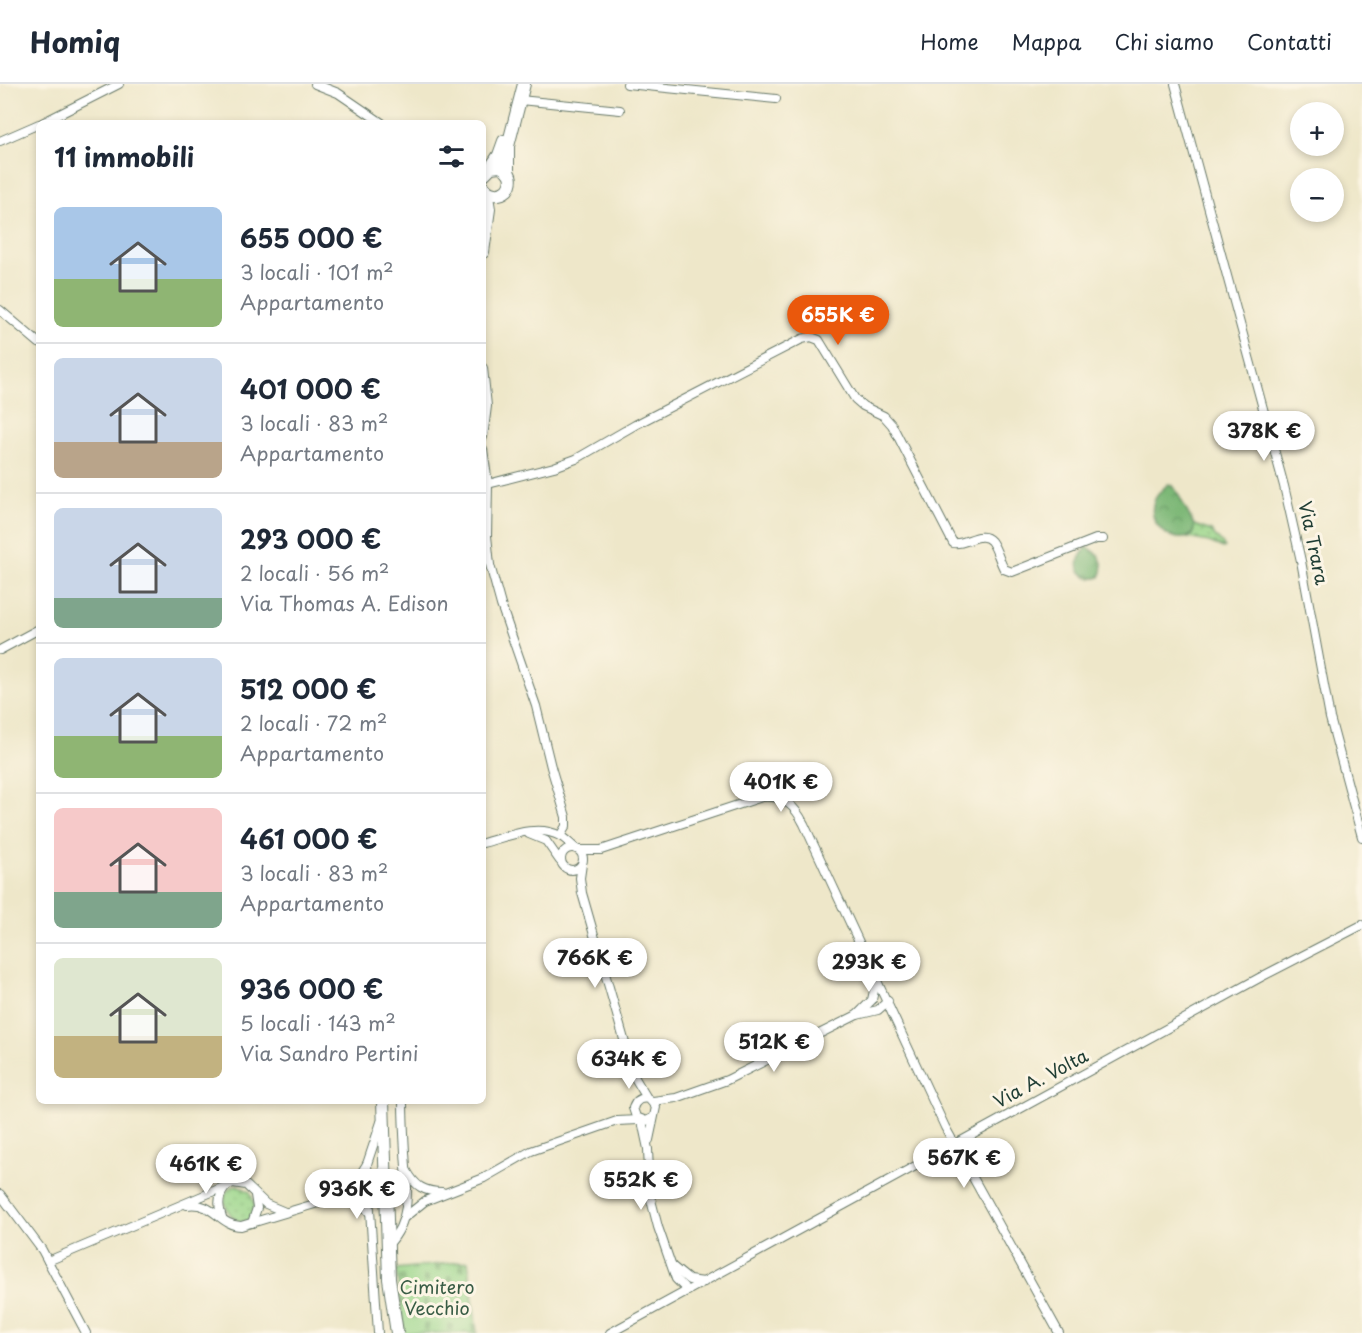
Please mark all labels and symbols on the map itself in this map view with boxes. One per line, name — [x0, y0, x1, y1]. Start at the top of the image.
pin: 655K € — [789, 295, 887, 346]
pin: 378K € — [1215, 411, 1313, 462]
street label: Via Trara — [1292, 498, 1337, 588]
pin: 401K € — [732, 762, 830, 813]
pin: 766K € — [546, 938, 644, 989]
pin: 293K € — [820, 942, 918, 993]
pin: 512K € — [725, 1022, 823, 1073]
pin: 634K € — [580, 1039, 678, 1090]
street label: Via A. Volta — [988, 1041, 1093, 1114]
pin: 567K € — [915, 1138, 1013, 1189]
pin: 461K € — [157, 1144, 255, 1195]
pin: 552K € — [592, 1160, 690, 1211]
pin: 936K € — [308, 1169, 406, 1220]
park label: Cimitero Vecchio — [400, 1273, 474, 1321]

